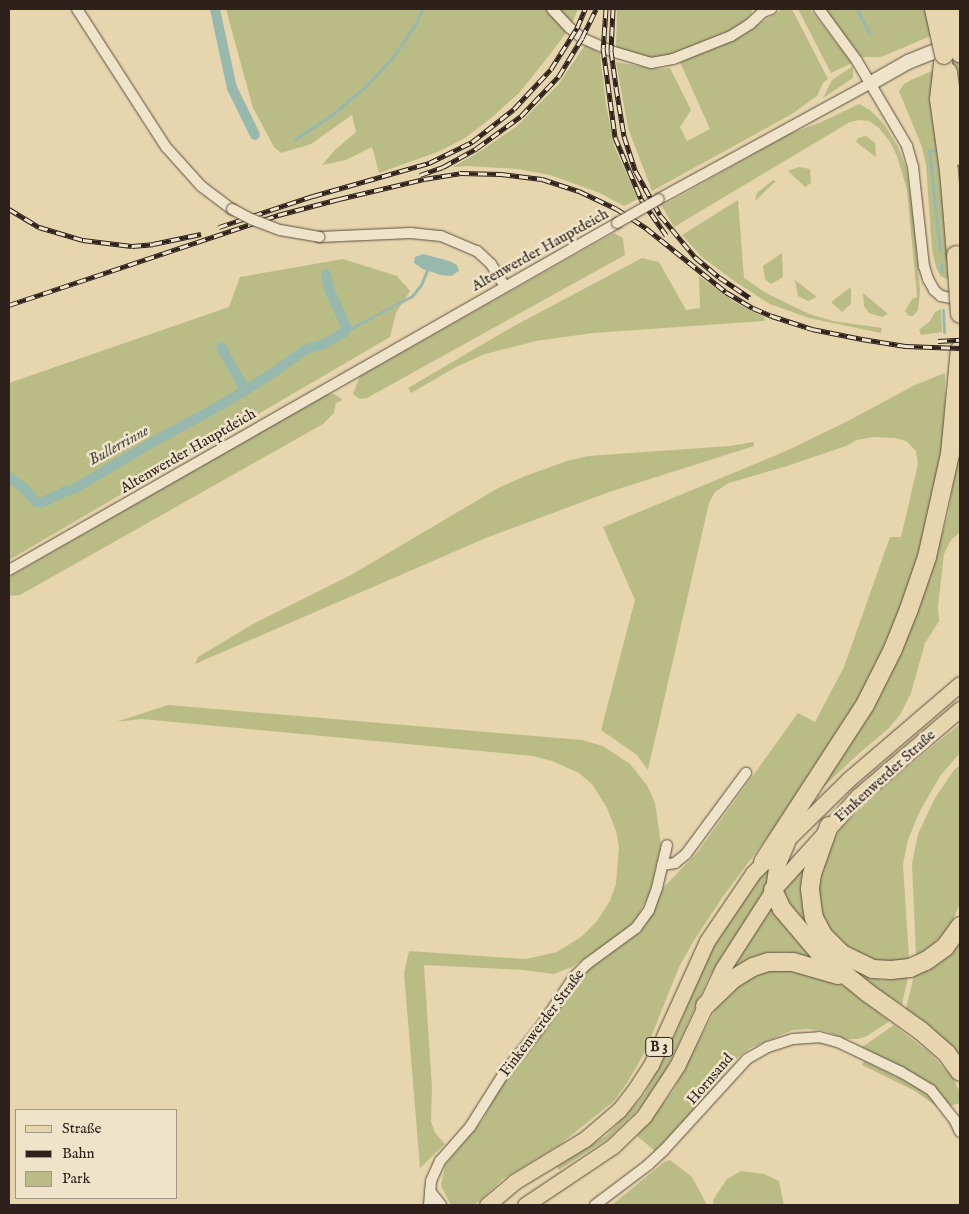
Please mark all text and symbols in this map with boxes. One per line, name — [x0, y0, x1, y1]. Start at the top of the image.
street label: Altenwerder Hauptdeich — [468, 205, 612, 295]
street label: Altenwerder Hauptdeich — [117, 405, 259, 497]
water label: Bullerrinne — [86, 422, 152, 470]
street label: Finkenwerder Straße — [831, 726, 939, 826]
street label: Finkenwerder Straße — [496, 966, 588, 1080]
road number: B 3 — [644, 1036, 674, 1058]
street label: Hornsand — [683, 1050, 737, 1108]
legend — [15, 1109, 178, 1199]
text: Straße — [62, 1119, 101, 1138]
text: Bahn — [62, 1144, 94, 1163]
text: Park — [62, 1169, 91, 1188]

